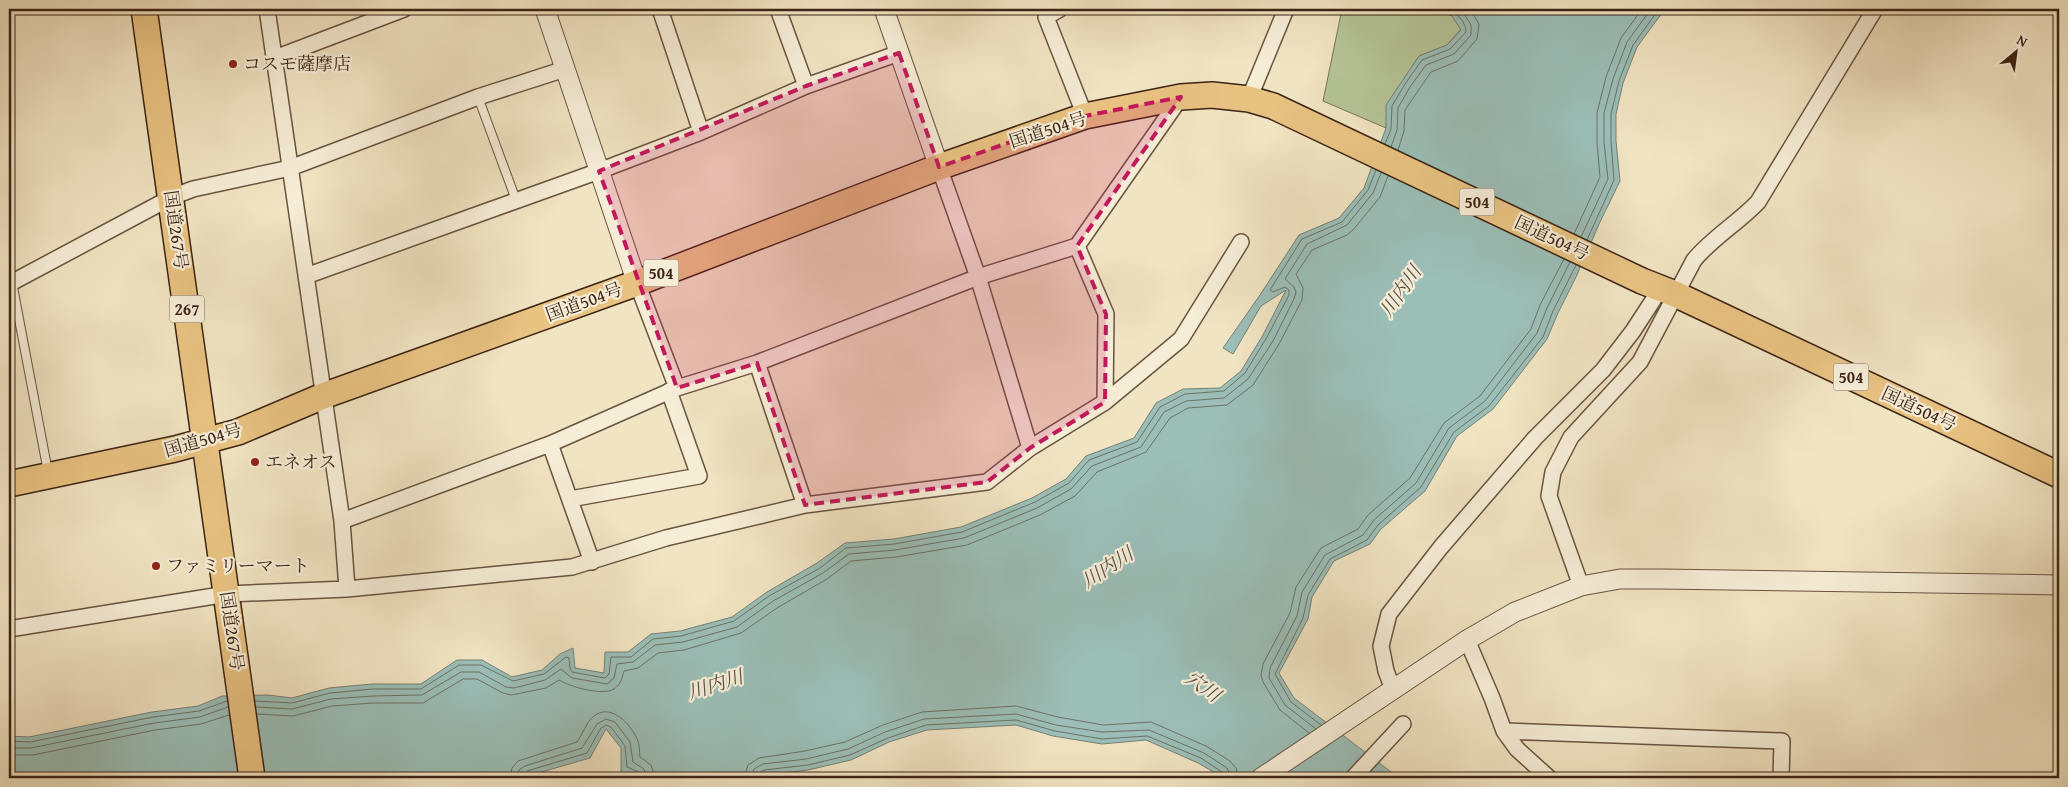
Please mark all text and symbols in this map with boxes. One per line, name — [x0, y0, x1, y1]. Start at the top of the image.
north arrow — [1990, 28, 2040, 78]
text: N — [2013, 30, 2032, 52]
place label: コスモ薩摩店 — [243, 50, 351, 77]
marker: コスモ薩摩店 — [227, 58, 239, 70]
street label: 国道504号 — [1006, 104, 1090, 155]
street label: 国道267号 — [158, 188, 195, 271]
road number: 504 — [1460, 188, 1494, 216]
street label: 国道504号 — [1510, 208, 1594, 267]
water label: 川内川 — [1372, 258, 1429, 322]
road number: 504 — [644, 260, 678, 286]
street label: 国道504号 — [542, 275, 626, 328]
road number: 267 — [170, 296, 204, 322]
road number: 504 — [1834, 364, 1868, 391]
street label: 国道504号 — [1877, 379, 1961, 438]
street label: 国道504号 — [161, 416, 245, 464]
place label: エネオス — [265, 448, 337, 475]
marker: エネオス — [249, 456, 261, 468]
water label: 川内川 — [1075, 539, 1140, 594]
place label: ファミリーマート — [166, 552, 310, 579]
marker: ファミリーマート — [150, 560, 162, 572]
street label: 国道267号 — [214, 589, 251, 672]
water label: 川内川 — [684, 661, 748, 706]
water label: 穴川 — [1179, 664, 1228, 710]

